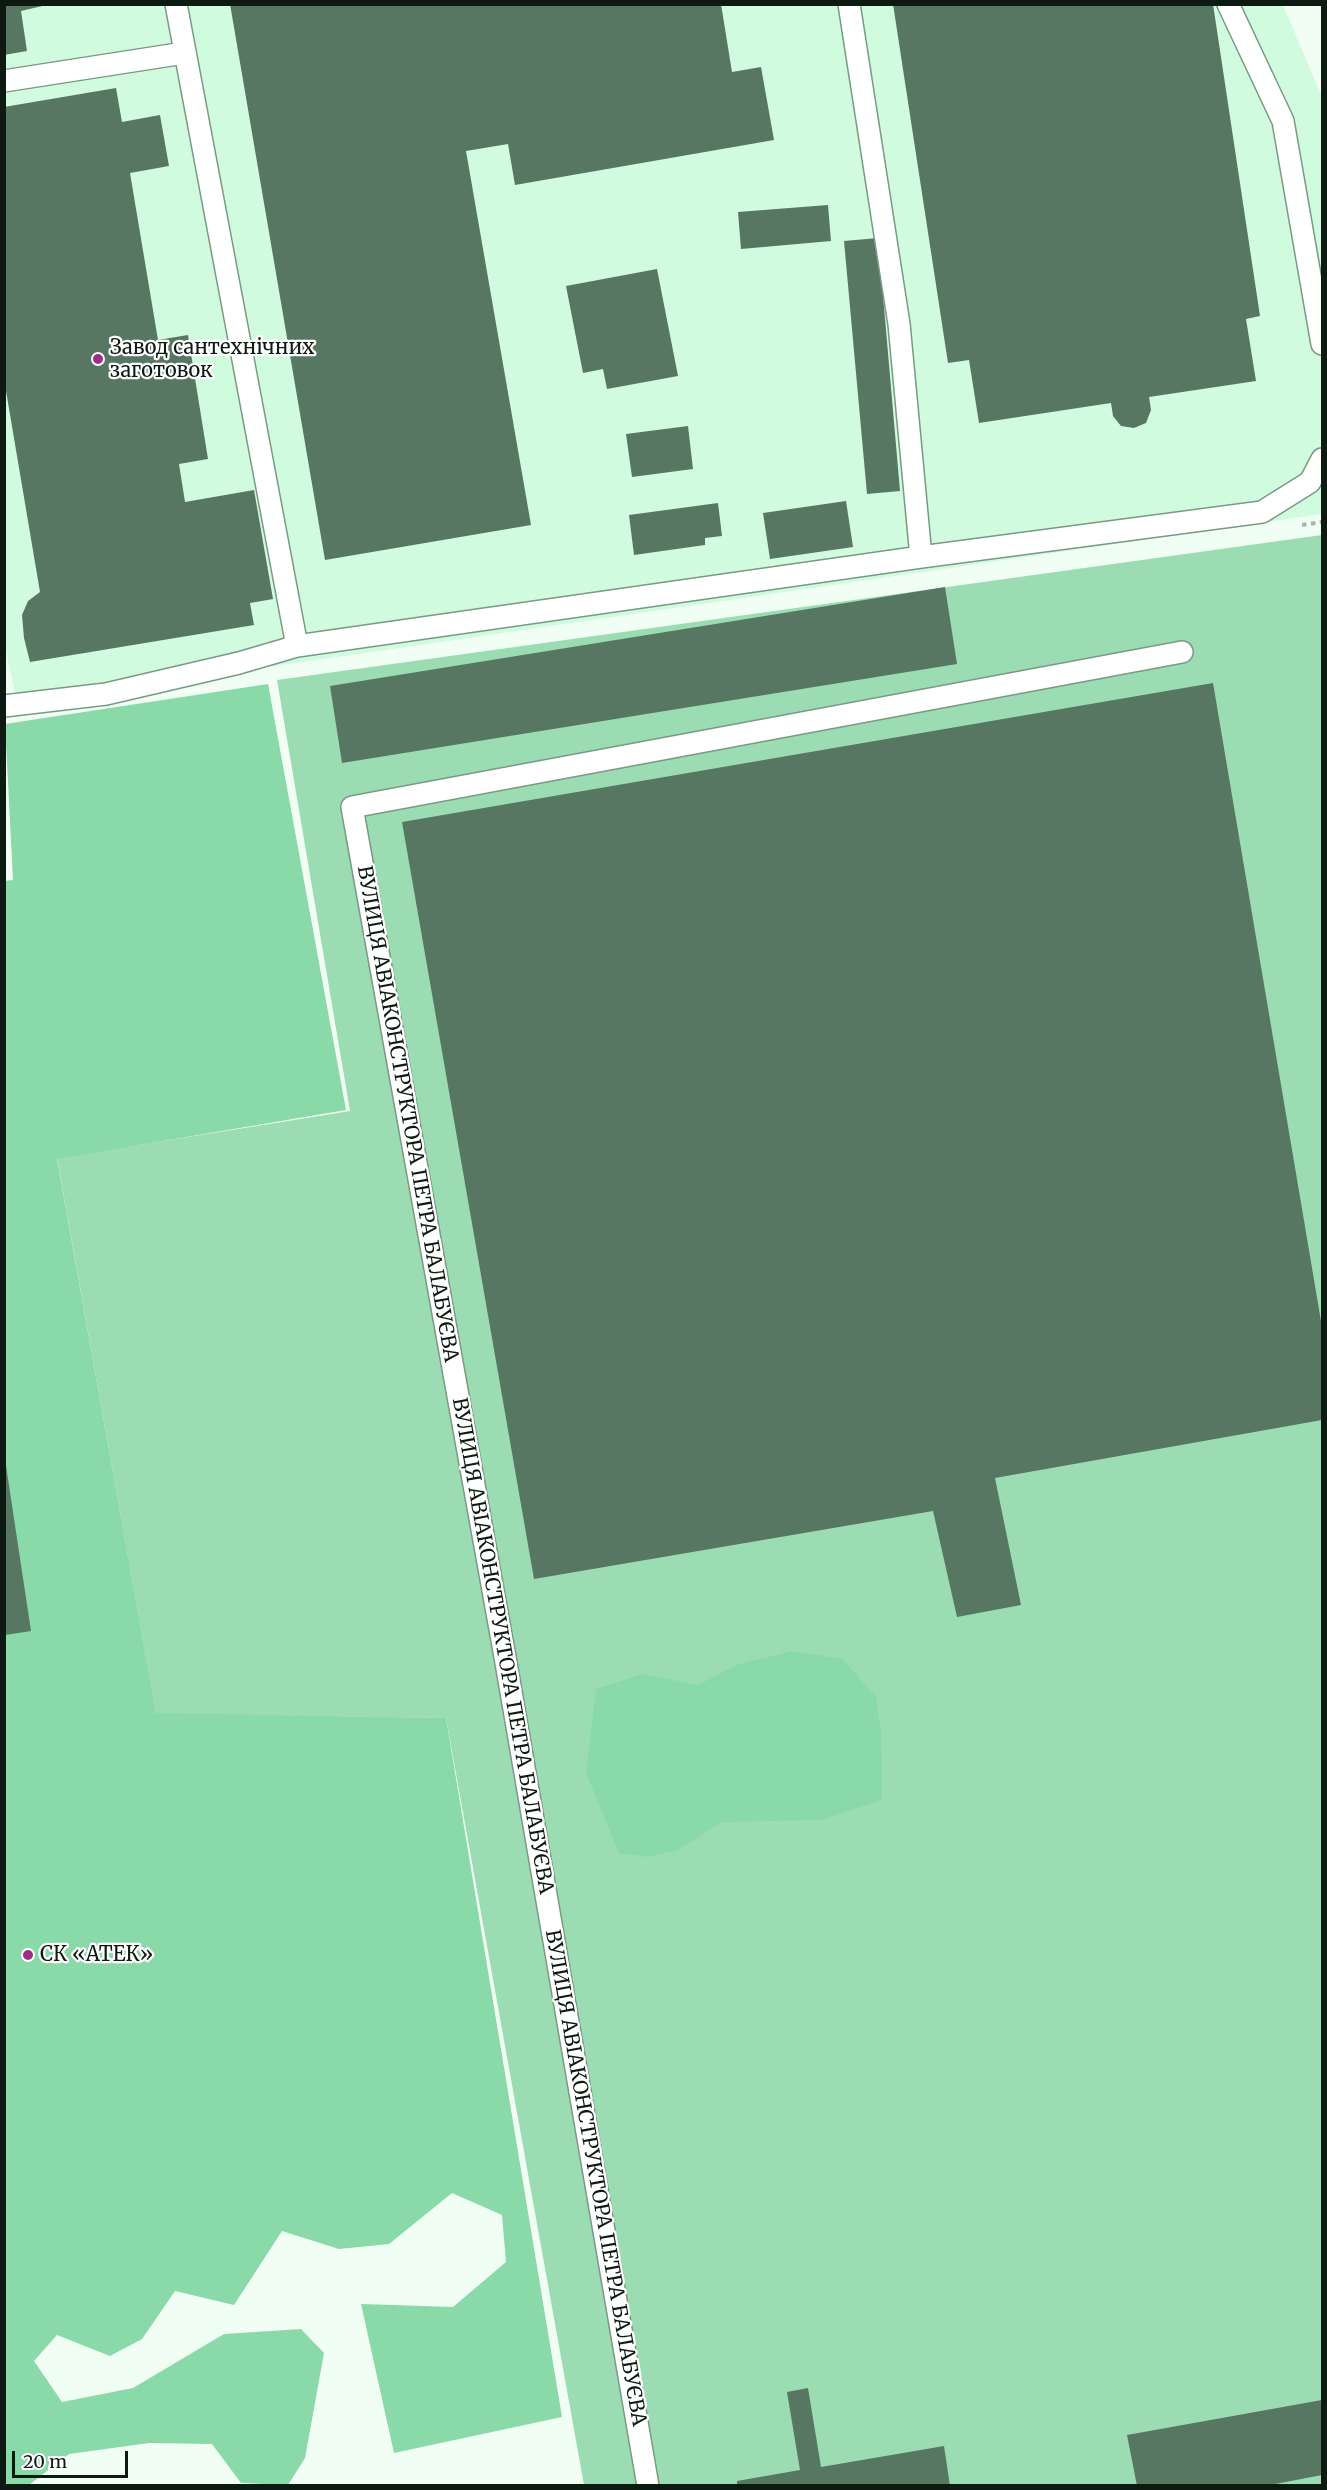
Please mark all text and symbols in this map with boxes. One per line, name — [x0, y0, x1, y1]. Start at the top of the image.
place label: Завод сантехнічних заготовок — [110, 336, 314, 383]
marker: Завод сантехнічних заготовок — [91, 352, 105, 366]
street label: ВУЛИЦЯ АВІАКОНСТРУКТОРА ПЕТРА БАЛАБУЄВА — [351, 864, 463, 1364]
street label: ВУЛИЦЯ АВІАКОНСТРУКТОРА ПЕТРА БАЛАБУЄВА — [446, 1396, 558, 1896]
street label: ВУЛИЦЯ АВІАКОНСТРУКТОРА ПЕТРА БАЛАБУЄВА — [539, 1928, 651, 2428]
place label: СК «АТЕК» — [40, 1943, 153, 1967]
marker: СК «АТЕК» — [21, 1948, 35, 1962]
scale bar — [15, 2439, 130, 2477]
text: 20 m — [23, 2450, 67, 2473]

